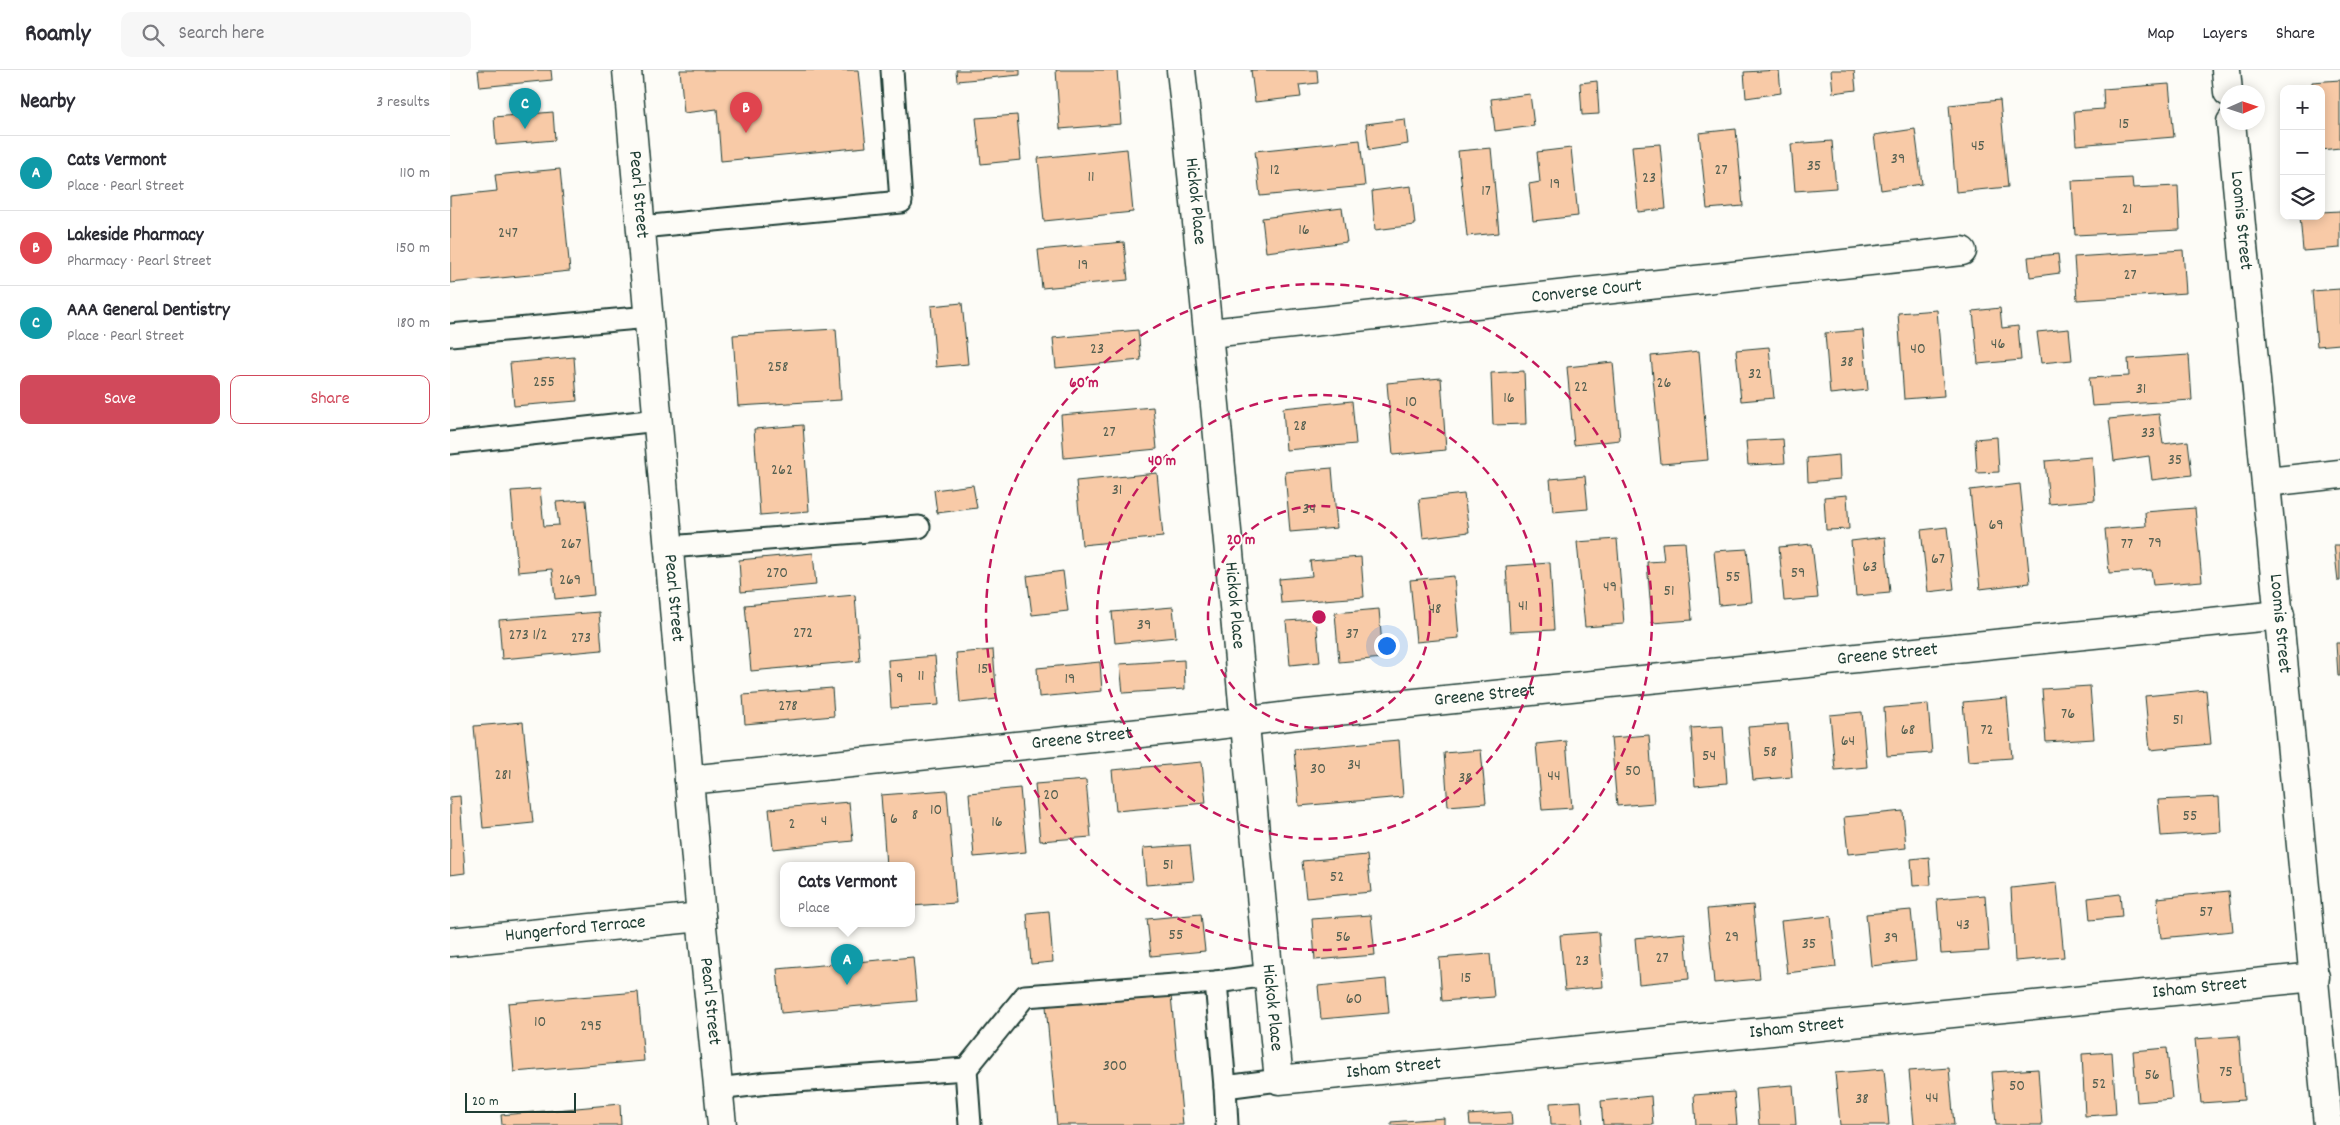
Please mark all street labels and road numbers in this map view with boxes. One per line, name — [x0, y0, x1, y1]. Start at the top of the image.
street label: Pearl Street — [621, 149, 655, 240]
street label: Hickok Place — [1177, 156, 1213, 246]
street label: Loomis Street — [2222, 170, 2259, 272]
street label: Converse Court — [1530, 272, 1643, 311]
street label: Pearl Street — [656, 553, 690, 643]
street label: Hickok Place — [1216, 561, 1251, 650]
street label: Loomis Street — [2261, 573, 2298, 675]
street label: Greene Street — [1836, 636, 1939, 673]
street label: Greene Street — [1433, 677, 1536, 714]
street label: Greene Street — [1030, 720, 1134, 758]
street label: Hungerford Terrace — [504, 909, 647, 950]
street label: Pearl Street — [692, 956, 727, 1047]
street label: Hickok Place — [1254, 963, 1290, 1052]
street label: Isham Street — [2151, 970, 2248, 1007]
street label: Isham Street — [1748, 1010, 1845, 1047]
street label: Isham Street — [1345, 1050, 1442, 1087]

